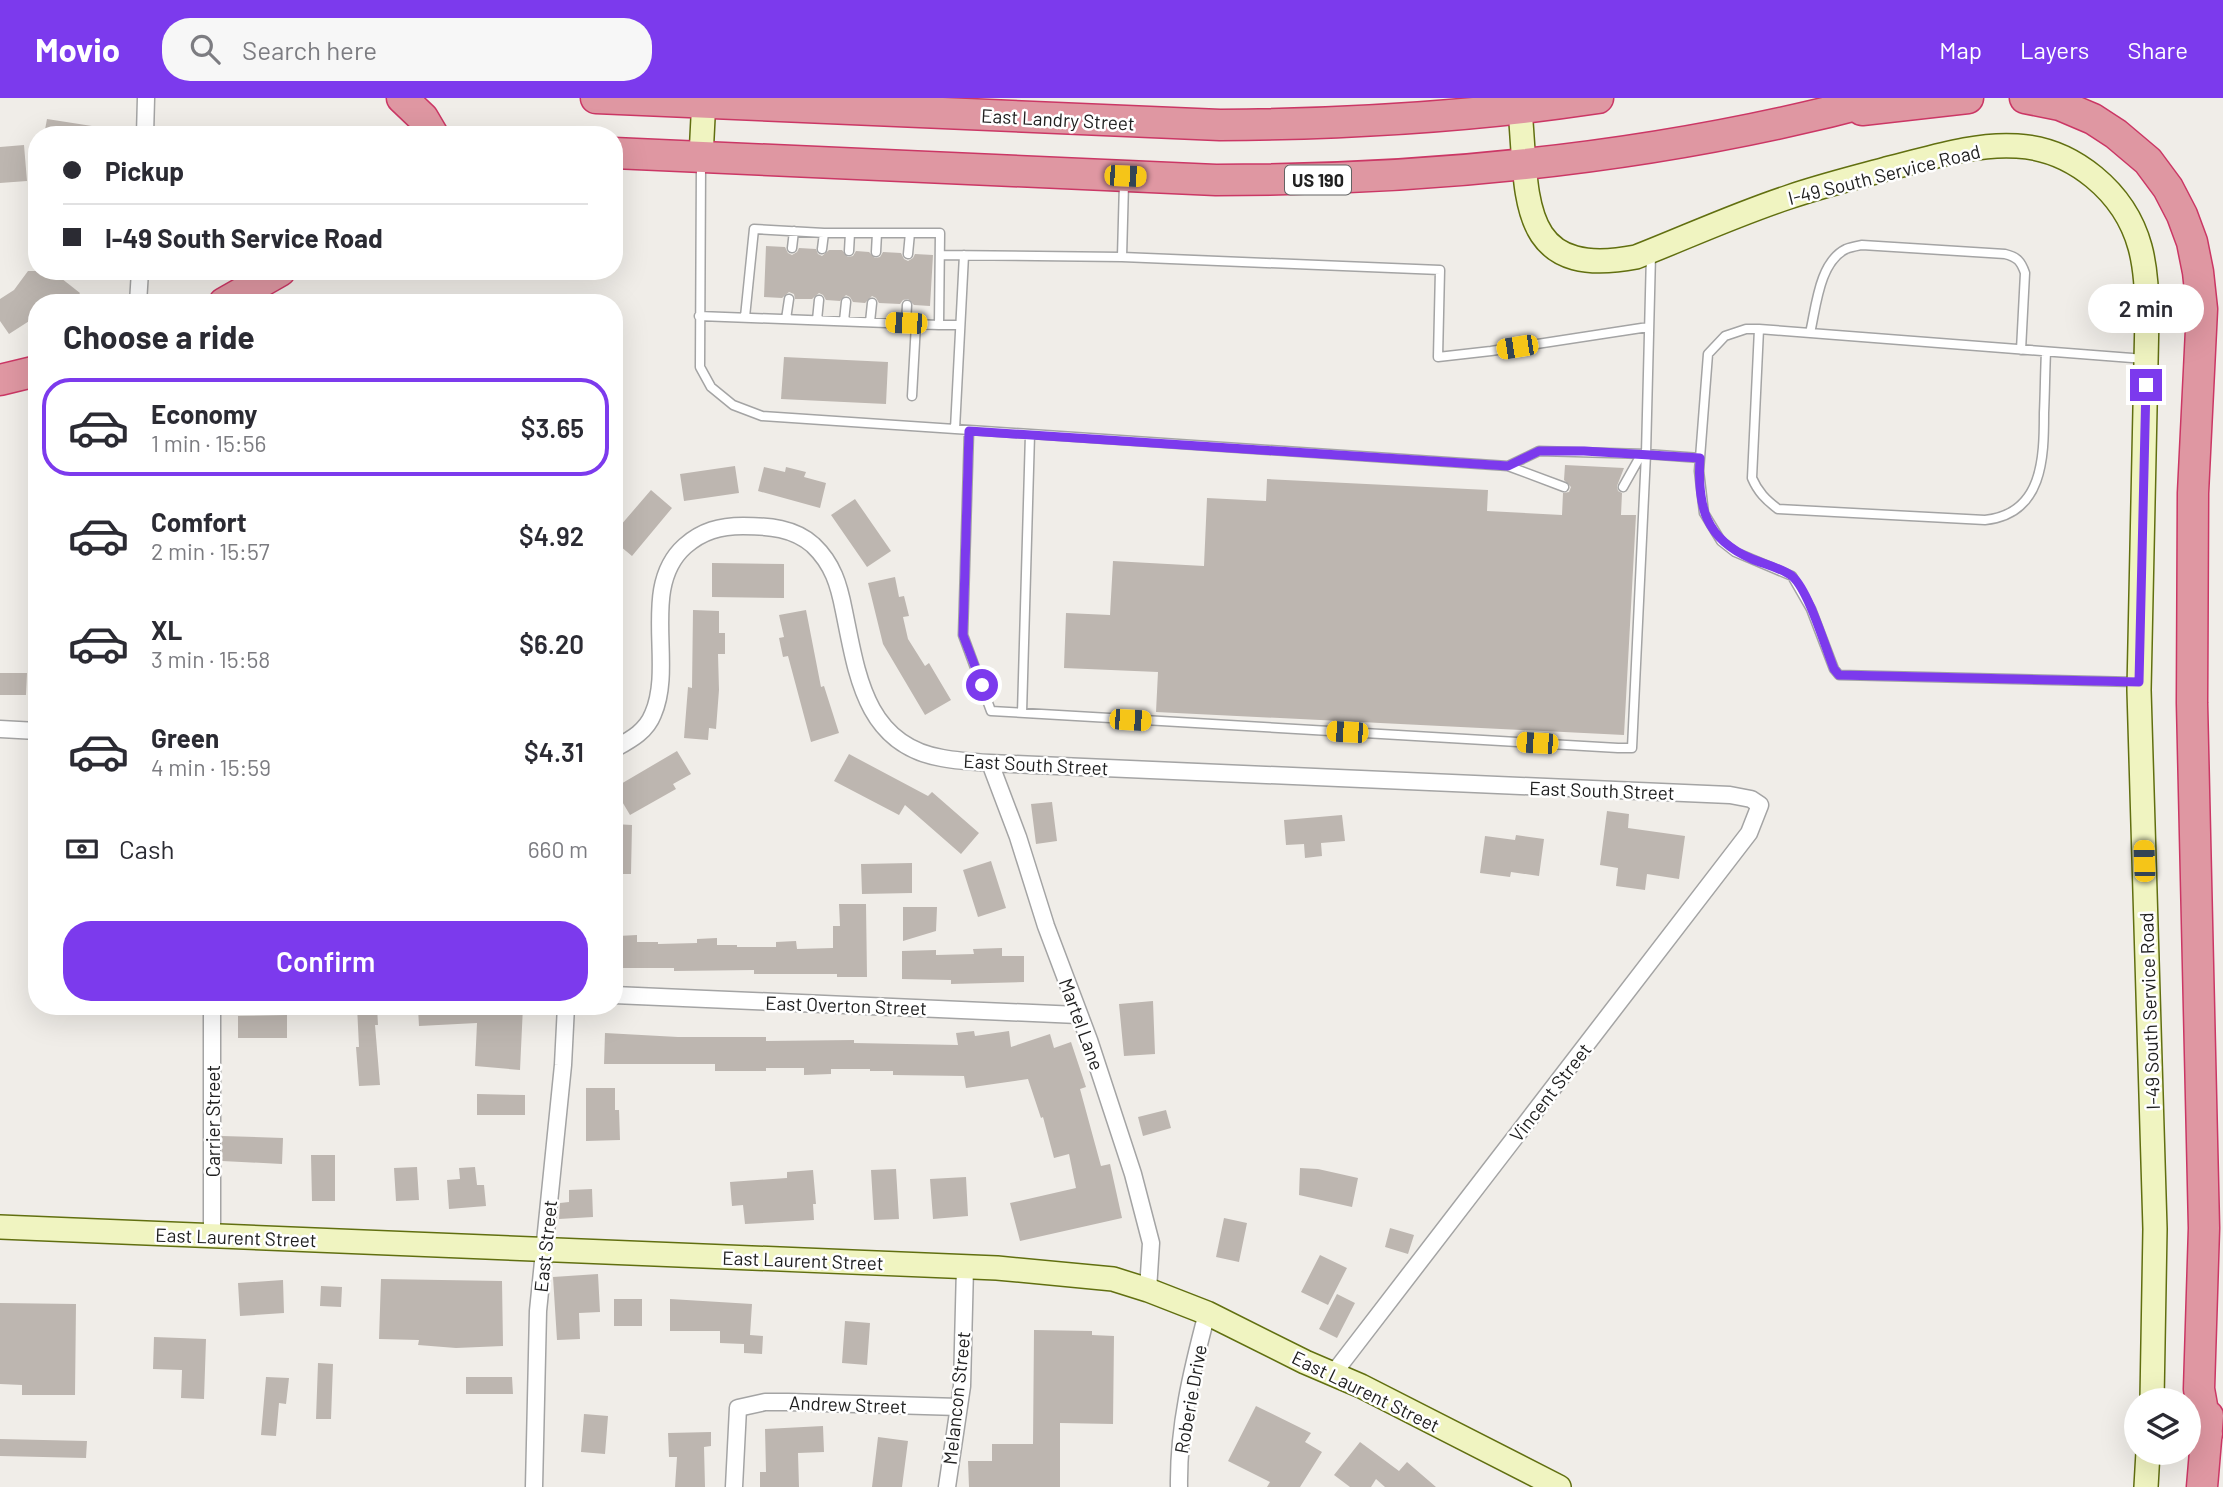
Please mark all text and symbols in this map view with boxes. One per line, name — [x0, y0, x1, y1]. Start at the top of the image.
search box — [162, 18, 652, 81]
text: Movio — [35, 29, 120, 69]
icon: search — [186, 30, 224, 68]
text: Search here — [242, 34, 377, 65]
text: Map — [1939, 35, 1982, 64]
text: Layers — [2020, 35, 2089, 64]
text: Share — [2127, 35, 2188, 64]
street label: East Landry Street — [981, 103, 1135, 135]
street label: I-49 South Service Road — [1785, 139, 1983, 209]
text: Pickup — [105, 155, 184, 186]
car — [1104, 165, 1147, 187]
road number: US 190 — [1285, 166, 1351, 194]
text: I-49 South Service Road — [105, 222, 383, 253]
callout: 2 min — [2088, 284, 2204, 332]
text: 2 min — [2119, 294, 2173, 322]
car — [885, 312, 928, 334]
text: Choose a ride — [63, 317, 255, 355]
car — [1495, 333, 1540, 361]
route end — [2130, 369, 2162, 401]
icon: car — [67, 396, 130, 459]
text: Economy — [151, 398, 257, 429]
text: $3.65 — [521, 412, 584, 443]
text: 1 min · 15:56 — [151, 429, 266, 457]
icon: car — [67, 504, 130, 567]
text: Comfort — [151, 506, 247, 537]
text: $4.92 — [519, 520, 584, 551]
text: 2 min · 15:57 — [151, 537, 270, 565]
icon: car — [67, 612, 130, 675]
text: XL — [151, 614, 182, 645]
text: $6.20 — [519, 628, 584, 659]
text: 3 min · 15:58 — [151, 645, 270, 673]
route start — [966, 669, 998, 701]
car — [1109, 708, 1152, 732]
icon: car — [67, 720, 130, 783]
car — [1326, 720, 1369, 744]
text: Green — [151, 722, 219, 753]
car — [1516, 731, 1559, 755]
text: $4.31 — [524, 736, 584, 767]
street label: East South Street — [963, 749, 1109, 779]
text: 4 min · 15:59 — [151, 753, 271, 781]
street label: East South Street — [1529, 776, 1675, 804]
icon: cash — [63, 830, 101, 868]
text: Cash — [119, 833, 174, 864]
text: 660 m — [528, 835, 588, 863]
car — [2133, 840, 2156, 882]
street label: I-49 South Service Road — [2134, 912, 2164, 1110]
button: Confirm — [63, 921, 588, 1001]
street label: Martel Lane — [1055, 975, 1109, 1073]
street label: East Overton Street — [765, 991, 927, 1019]
street label: Vincent Street — [1504, 1038, 1596, 1146]
street label: Carrier Street — [201, 1065, 224, 1177]
street label: East Street — [529, 1199, 561, 1293]
street label: East Laurent Street — [155, 1223, 317, 1251]
street label: East Laurent Street — [722, 1246, 884, 1274]
street label: Melancon Street — [938, 1330, 974, 1466]
street label: Roberie Drive — [1169, 1343, 1211, 1455]
street label: East Laurent Street — [1288, 1345, 1444, 1437]
map controls — [2124, 1388, 2201, 1465]
button: layers — [2124, 1388, 2201, 1465]
street label: Andrew Street — [789, 1390, 907, 1418]

